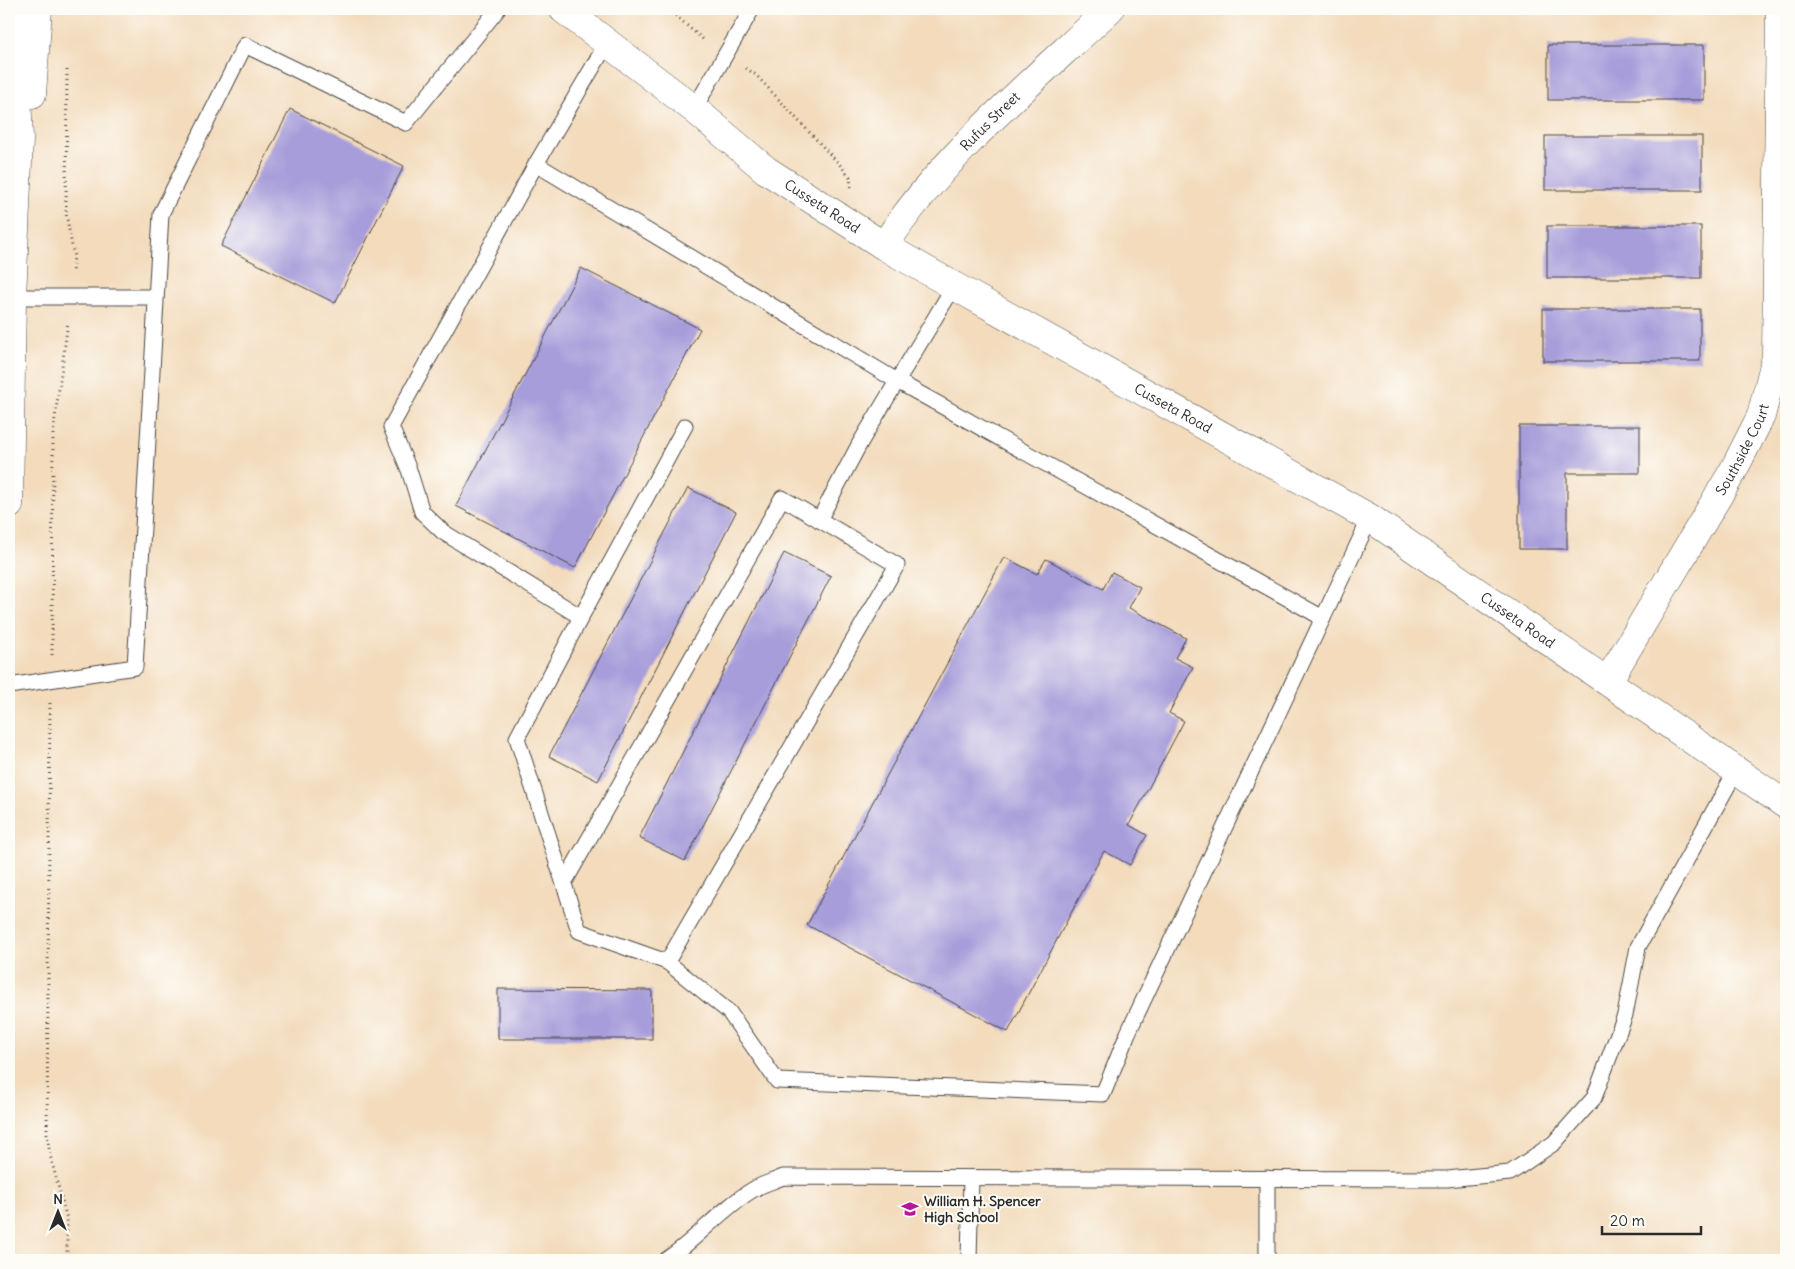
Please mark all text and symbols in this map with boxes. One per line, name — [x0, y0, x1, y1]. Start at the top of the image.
street label: Rufus Street — [956, 88, 1024, 155]
street label: Cusseta Road — [781, 175, 863, 237]
street label: Cusseta Road — [1131, 379, 1215, 437]
street label: Southside Court — [1712, 402, 1773, 499]
street label: Cusseta Road — [1477, 588, 1558, 652]
north arrow — [32, 1186, 82, 1236]
text: N — [53, 1190, 63, 1208]
place label: William H. Spencer High School — [924, 1192, 1041, 1226]
school or university icon: William H. Spencer High School — [900, 1199, 920, 1219]
scale bar — [1602, 1204, 1701, 1236]
text: 20 m — [1610, 1211, 1645, 1230]

